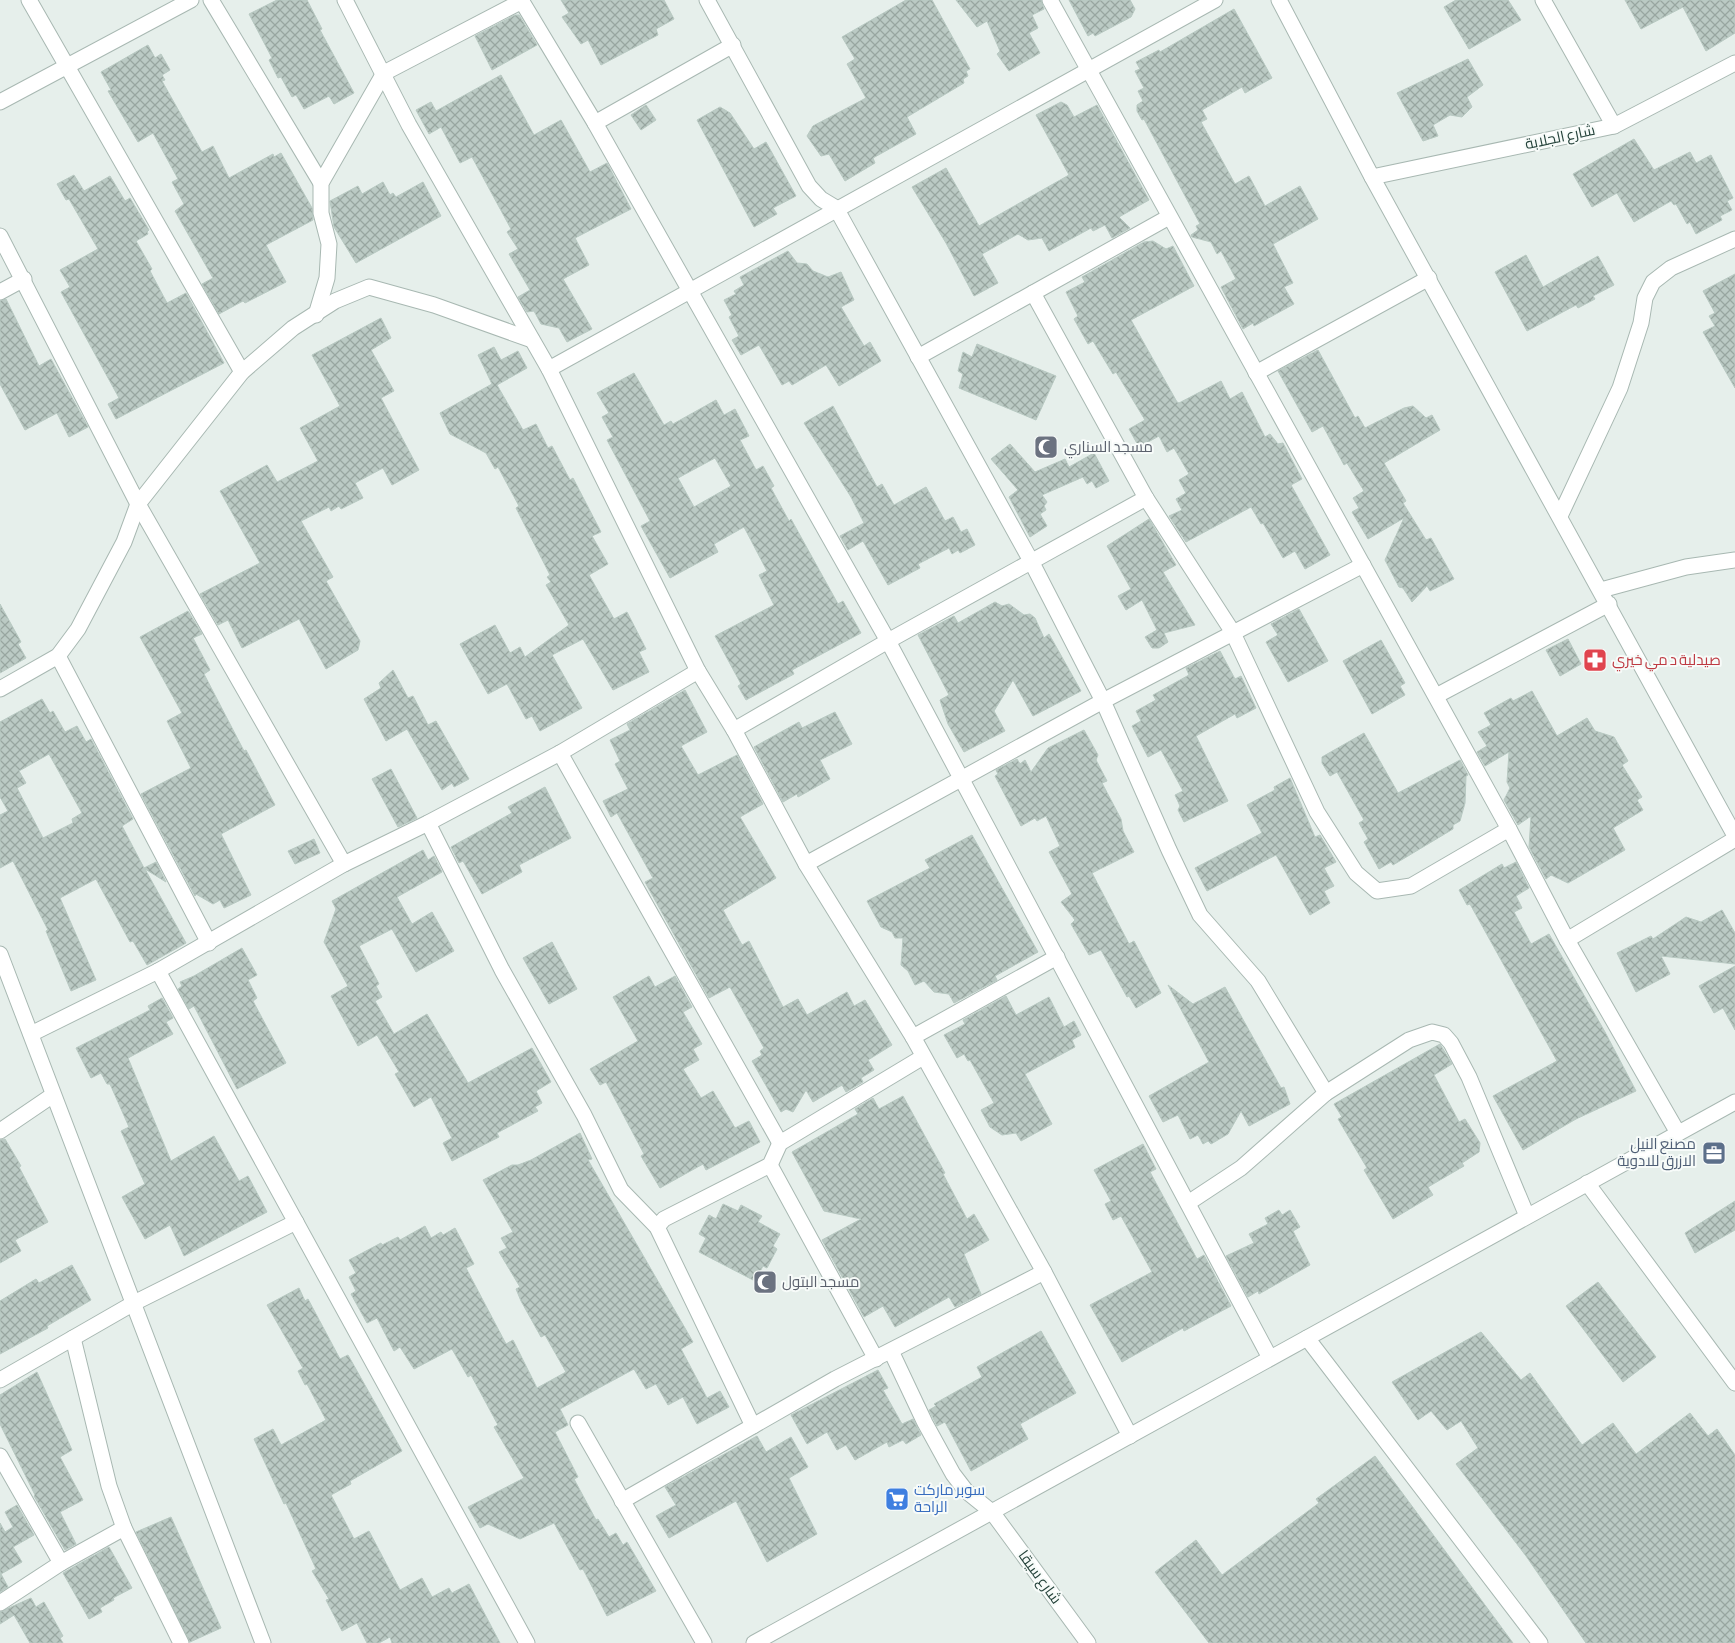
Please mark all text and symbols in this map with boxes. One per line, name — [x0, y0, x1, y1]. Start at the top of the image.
street label: شارع الجلابة — [1523, 121, 1597, 155]
mosque icon: مسجد السناري — [1033, 434, 1059, 460]
place label: مسجد السناري — [1064, 438, 1153, 459]
pharmacy icon: صيدلية د مي خيري — [1582, 647, 1608, 673]
place label: صيدلية د مي خيري — [1612, 651, 1721, 672]
place label: مصنع النيل الازرق للادوية — [1617, 1135, 1696, 1171]
office icon: مصنع النيل الازرق للادوية — [1701, 1140, 1727, 1166]
mosque icon: مسجد البتول — [752, 1269, 778, 1295]
place label: مسجد البتول — [782, 1273, 859, 1291]
place label: سوبر ماركت الراحة — [914, 1481, 985, 1516]
supermarket icon: سوبر ماركت الراحة — [884, 1486, 910, 1512]
street label: شارع سيقا — [1013, 1547, 1065, 1609]

